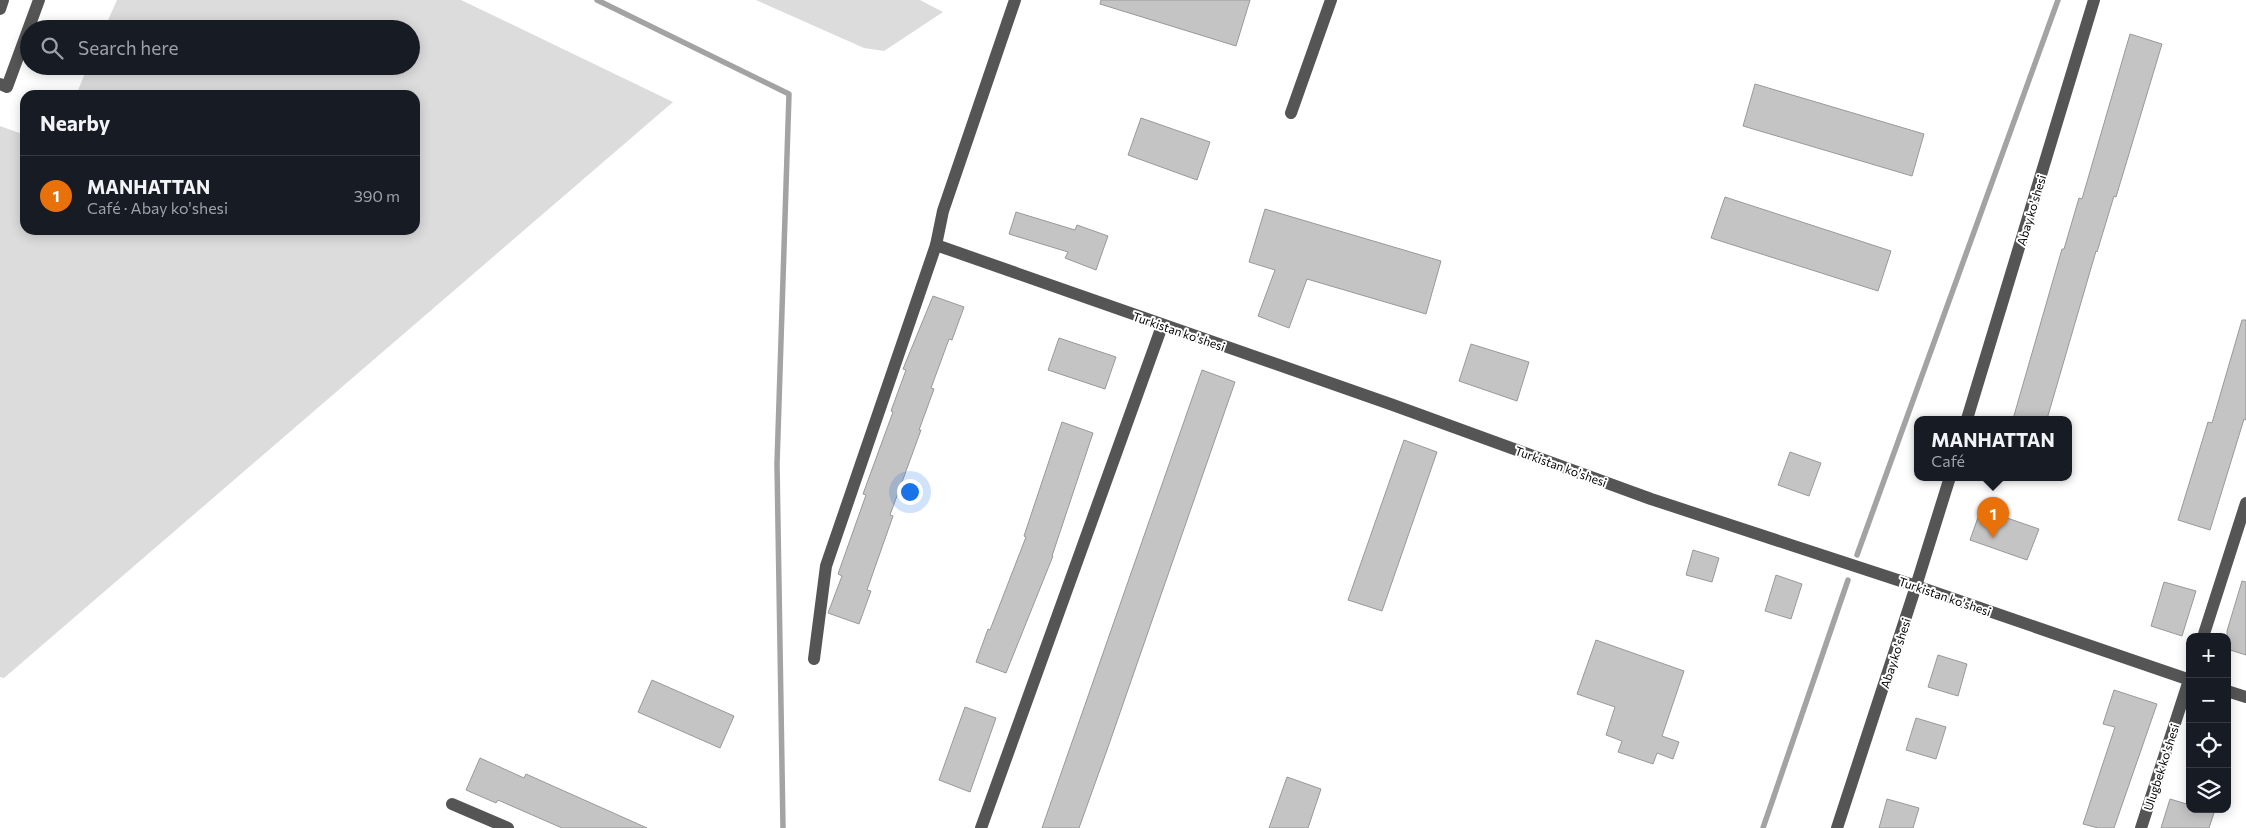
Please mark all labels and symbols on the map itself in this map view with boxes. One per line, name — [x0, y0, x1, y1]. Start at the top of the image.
street label: Abay ko'shesi — [2014, 173, 2048, 247]
street label: Turkistan ko'shesi — [1131, 309, 1227, 353]
street label: Turkistan ko'shesi — [1513, 443, 1609, 489]
your location — [897, 479, 923, 505]
pin: 1 — [1977, 497, 2009, 538]
street label: Turkistan ko'shesi — [1897, 574, 1993, 618]
street label: Abay ko'shesi — [1877, 616, 1913, 690]
street label: Ulugbek ko'shesi — [2140, 722, 2182, 812]

